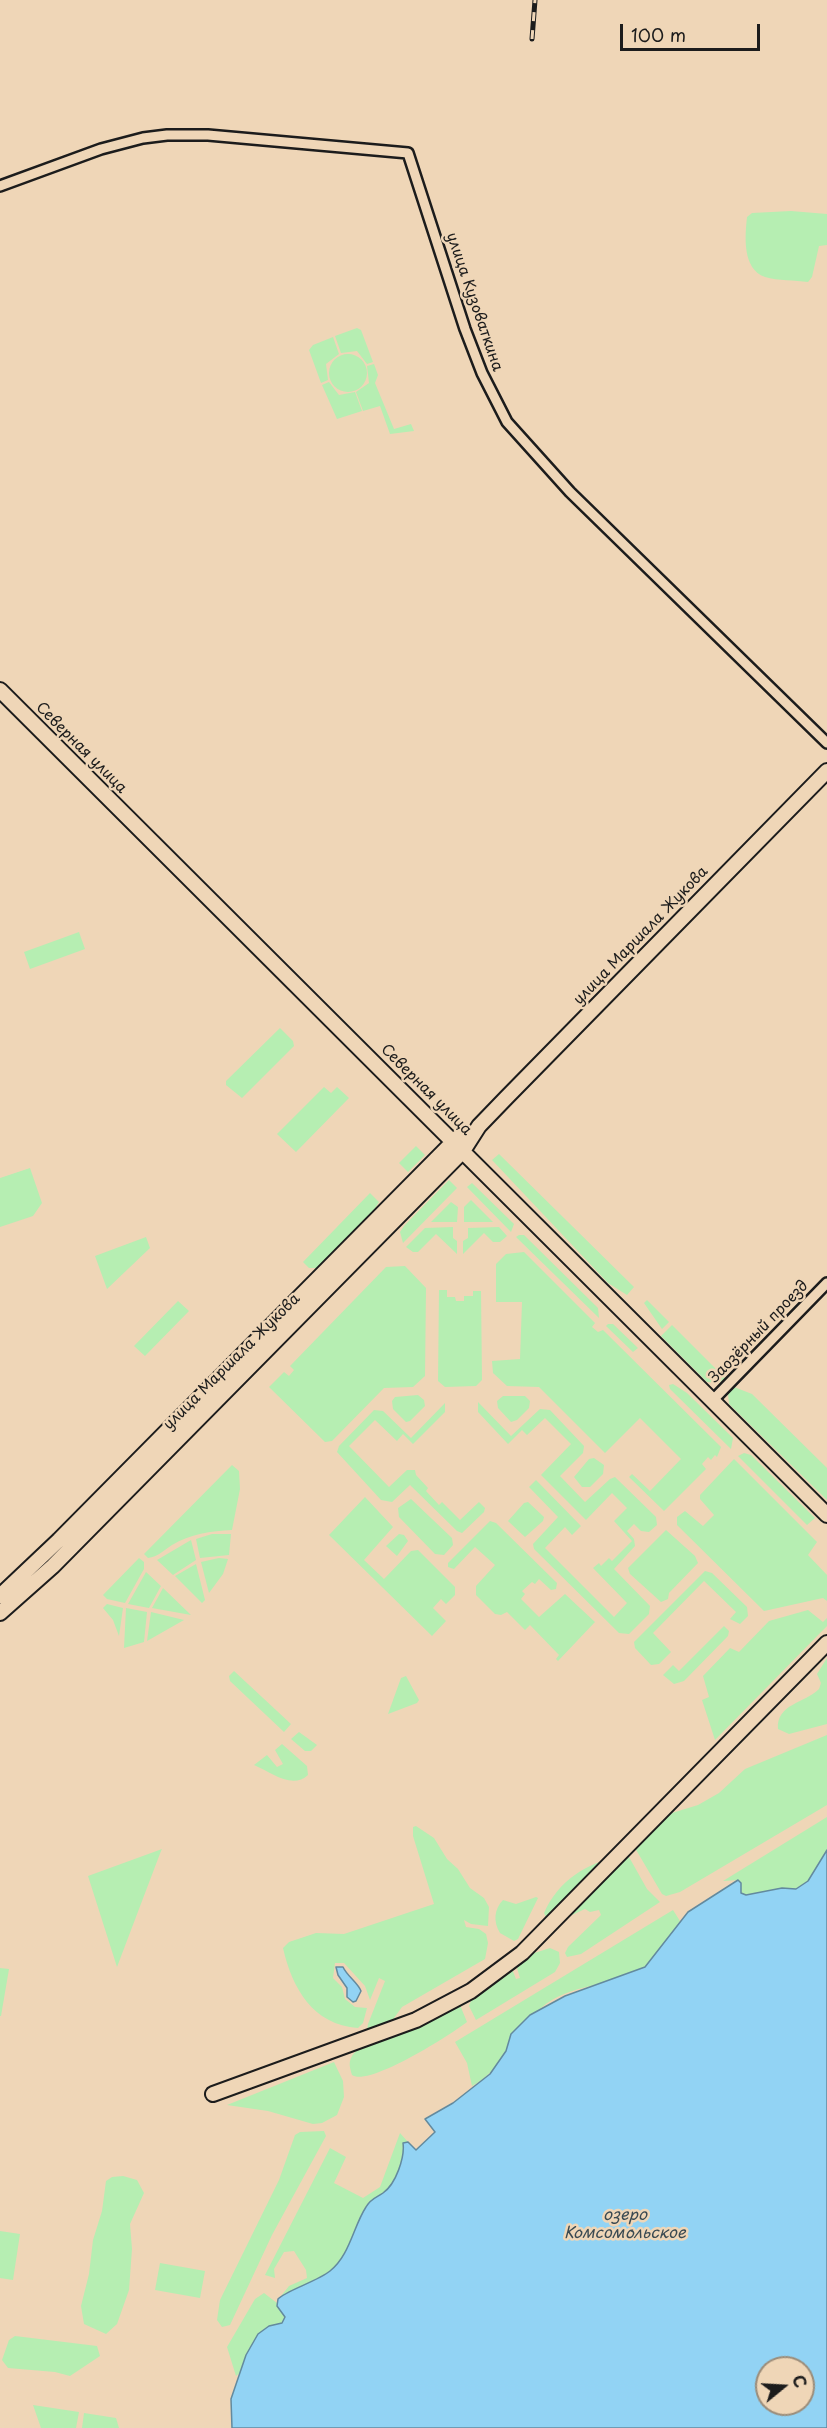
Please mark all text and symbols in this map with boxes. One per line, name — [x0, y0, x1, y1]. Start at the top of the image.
scale bar — [623, 12, 762, 50]
text: 100 m — [631, 21, 686, 48]
street label: улица Кузоваткина — [442, 230, 506, 374]
street label: Северная улица — [32, 699, 130, 797]
street label: улица Маршала Жукова — [570, 863, 712, 1009]
street label: Северная улица — [377, 1041, 475, 1139]
street label: Заозёрный проезд — [706, 1277, 812, 1387]
street label: улица Маршала Жукова — [160, 1290, 304, 1434]
water label: озеро Комсомольское — [564, 2206, 686, 2244]
north arrow — [755, 2356, 815, 2416]
text: С — [787, 2372, 813, 2390]

